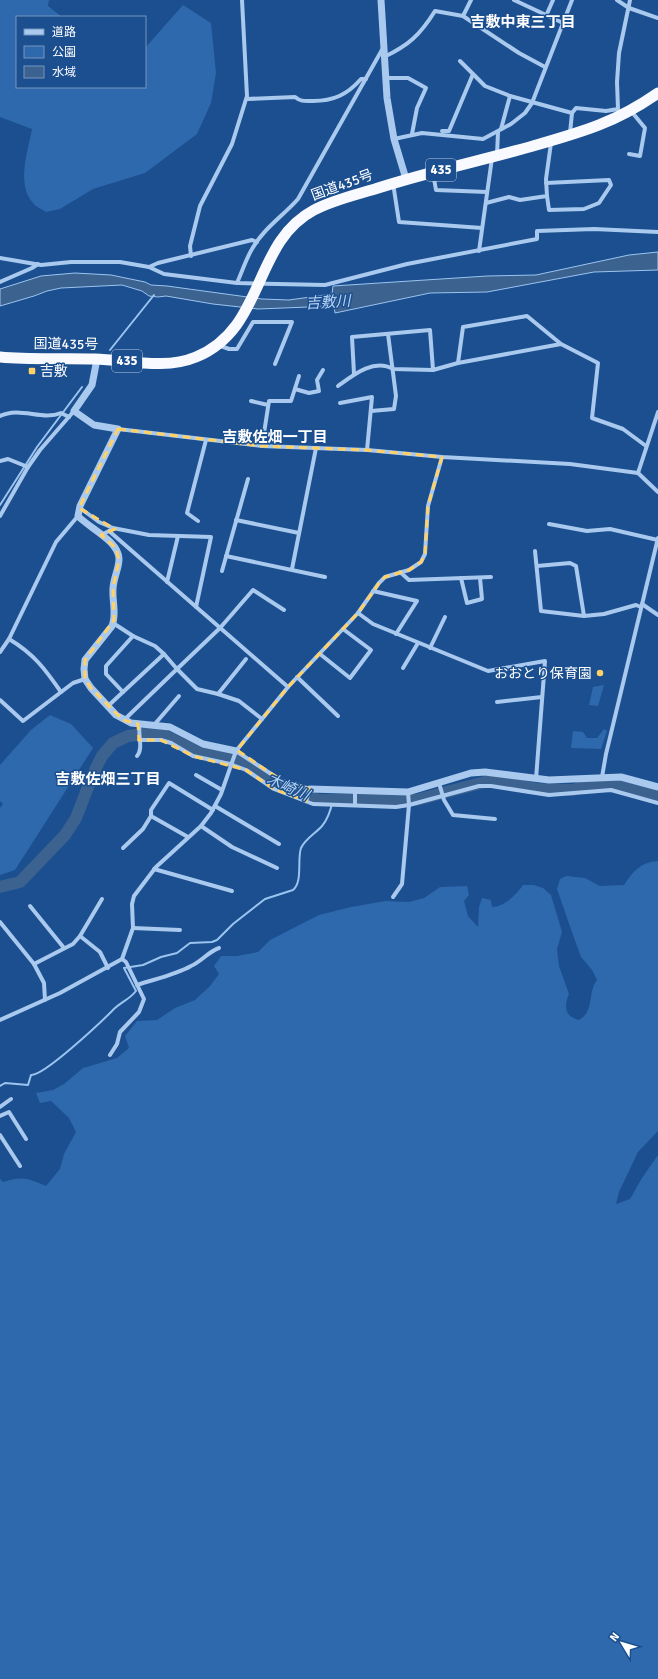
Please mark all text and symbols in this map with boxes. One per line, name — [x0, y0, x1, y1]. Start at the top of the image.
district label: 吉敷中東三丁目 — [470, 13, 576, 31]
legend — [16, 16, 146, 88]
text: 道路 — [52, 25, 76, 40]
text: 公園 — [52, 45, 76, 60]
text: 水域 — [52, 65, 76, 80]
road number: 435 — [426, 159, 456, 181]
street label: 国道435号 — [309, 166, 375, 204]
water label: 吉敷川 — [305, 292, 353, 312]
street label: 国道435号 — [34, 335, 98, 353]
road number: 435 — [112, 350, 142, 372]
place label: 吉敷 — [40, 363, 68, 380]
marker: 吉敷 — [27, 366, 37, 376]
district label: 吉敷佐畑一丁目 — [222, 428, 328, 446]
place label: おおとり保育園 — [494, 665, 592, 682]
marker: おおとり保育園 — [595, 668, 605, 678]
district label: 吉敷佐畑三丁目 — [55, 770, 161, 788]
water label: 木崎川 — [264, 770, 314, 805]
north arrow — [602, 1623, 642, 1663]
text: N — [607, 1630, 622, 1644]

